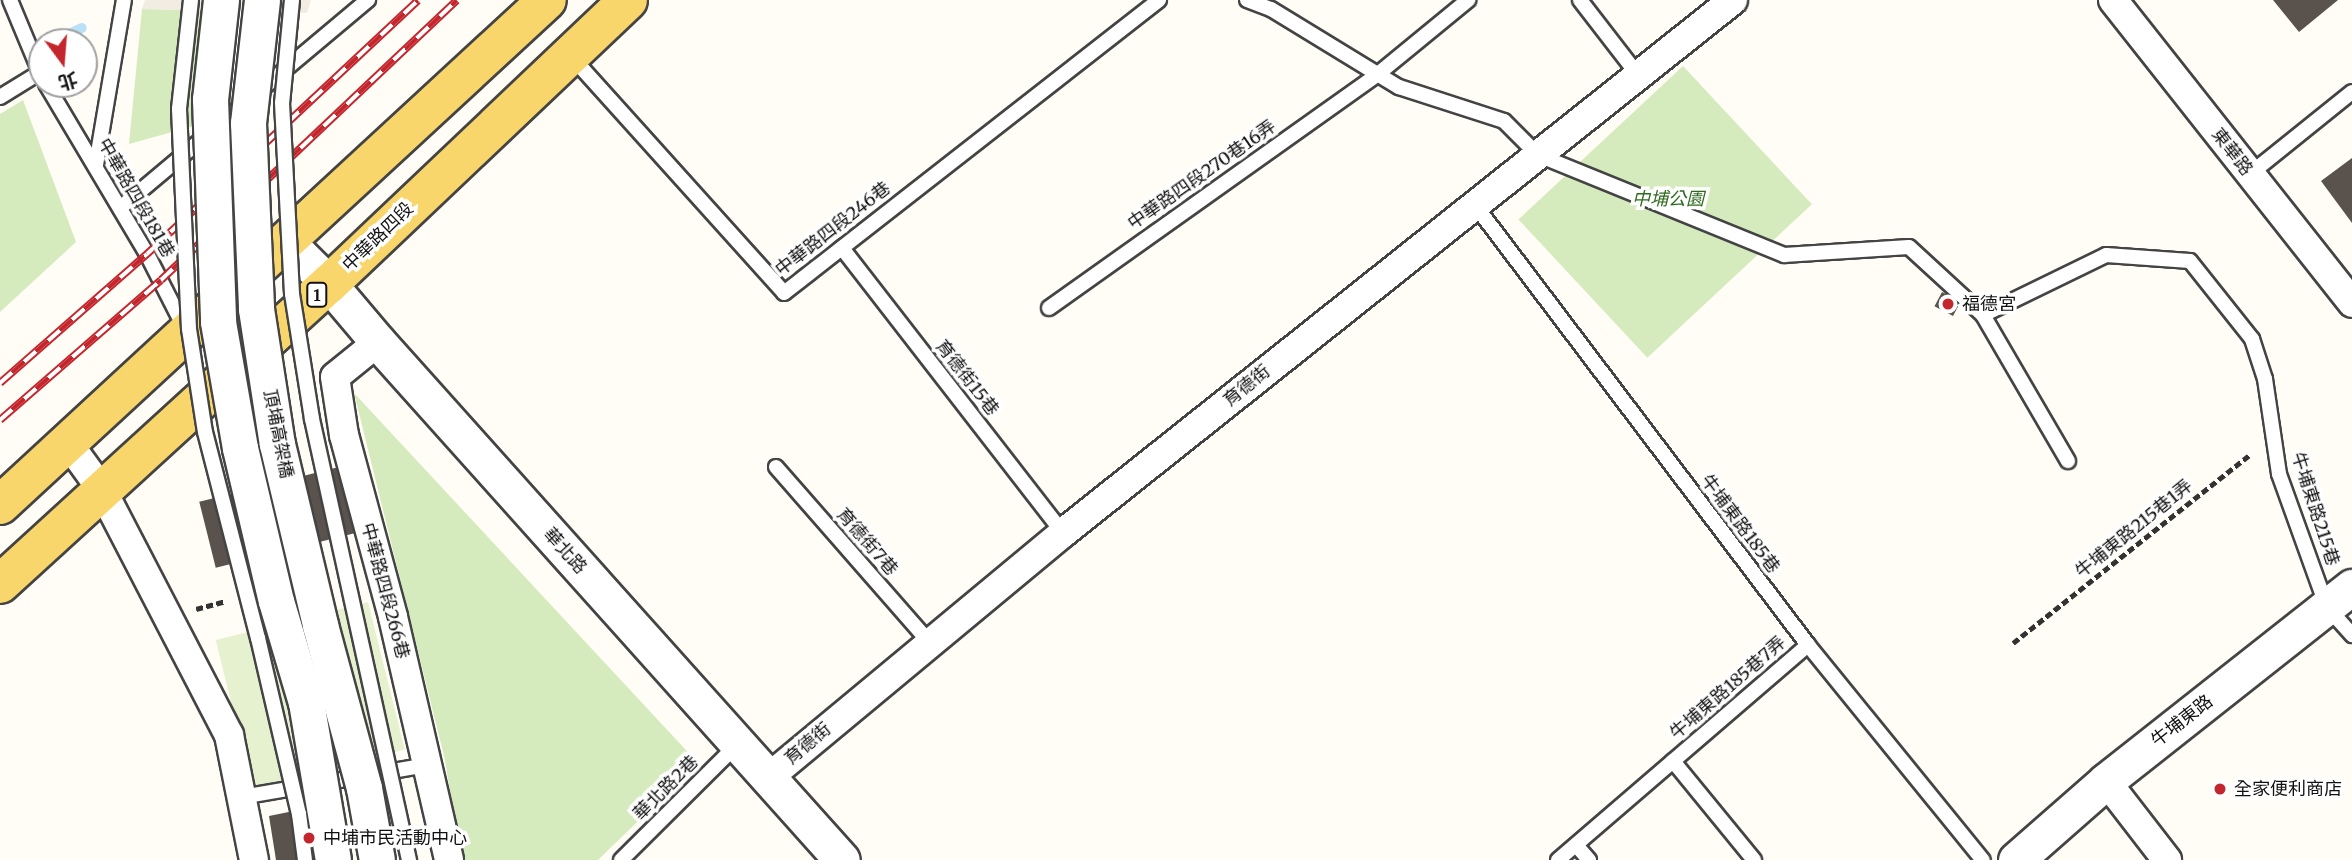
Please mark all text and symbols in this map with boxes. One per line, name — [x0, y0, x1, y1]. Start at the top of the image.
north arrow — [28, 28, 98, 98]
text: 北 — [56, 67, 81, 95]
street label: 中華路四段270巷16弄 — [1124, 116, 1280, 234]
street label: 東華路 — [2207, 124, 2257, 180]
street label: 中華路四段181巷 — [93, 135, 179, 261]
street label: 中華路四段246巷 — [771, 177, 895, 281]
park label: 中埔公園 — [1632, 188, 1704, 210]
street label: 中華路四段 — [338, 198, 418, 276]
road number: 1 — [305, 282, 329, 308]
place label: 福德宮 — [1962, 293, 2016, 315]
marker: 福德宮 — [1940, 296, 1956, 312]
street label: 育德街15巷 — [931, 336, 1003, 420]
street label: 育德街 — [1219, 361, 1275, 411]
street label: 頂埔高架橋 — [259, 388, 297, 480]
street label: 牛埔東路215巷 — [2286, 449, 2344, 569]
street label: 牛埔東路185巷 — [1696, 470, 1784, 578]
street label: 牛埔東路215巷1弄 — [2071, 475, 2197, 583]
street label: 育德街7巷 — [832, 504, 902, 580]
street label: 中華路四段266巷 — [356, 521, 414, 661]
street label: 華北路 — [539, 524, 591, 578]
street label: 牛埔東路185巷7弄 — [1666, 632, 1790, 744]
street label: 牛埔東路 — [2147, 690, 2217, 752]
street label: 育德街 — [780, 718, 836, 770]
street label: 華北路2巷 — [629, 751, 703, 825]
place label: 全家便利商店 — [2234, 778, 2342, 800]
marker: 全家便利商店 — [2212, 781, 2228, 797]
place label: 中埔市民活動中心 — [323, 827, 467, 849]
marker: 中埔市民活動中心 — [301, 830, 317, 846]

